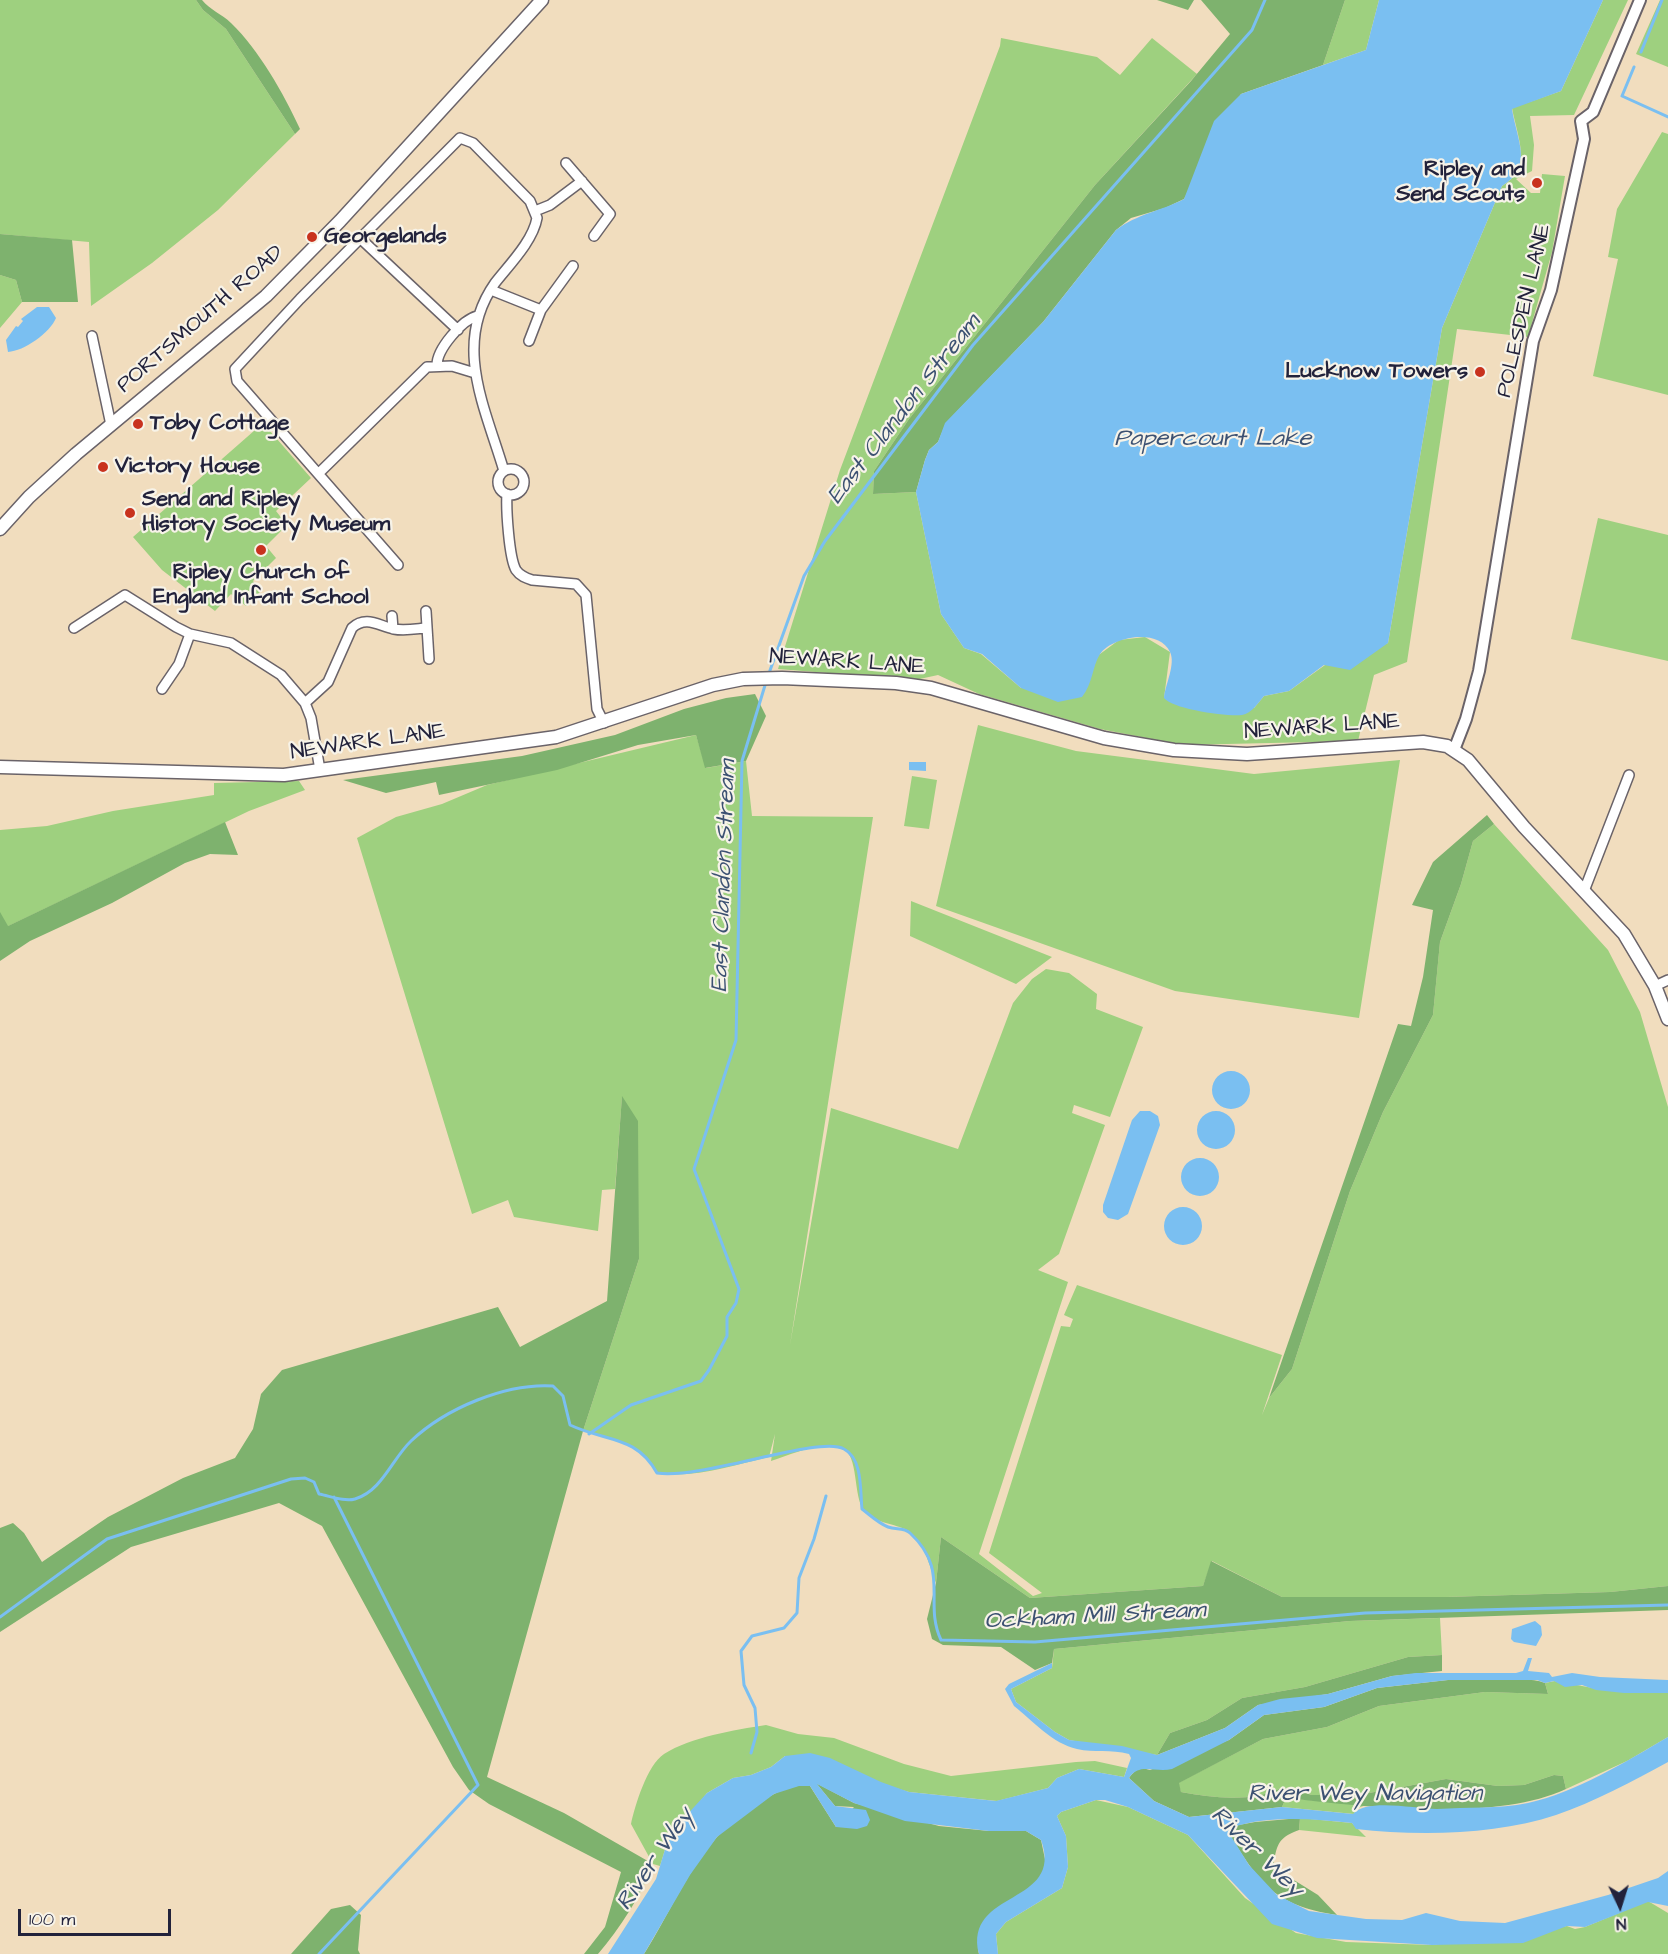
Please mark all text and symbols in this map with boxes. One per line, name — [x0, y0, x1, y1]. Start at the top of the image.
place label: Ripley and Send Scouts — [1396, 157, 1525, 208]
marker: Ripley and Send Scouts — [1530, 176, 1544, 190]
street label: POLESDEN LANE — [1492, 222, 1558, 400]
place label: Georgelands — [324, 224, 447, 250]
marker: Georgelands — [305, 230, 319, 244]
street label: PORTSMOUTH ROAD — [112, 240, 290, 400]
water label: East Clandon Stream — [822, 310, 988, 510]
place label: Lucknow Towers — [1285, 359, 1468, 385]
marker: Lucknow Towers — [1473, 365, 1487, 379]
place label: Toby Cottage — [150, 411, 289, 437]
marker: Toby Cottage — [131, 417, 145, 431]
water label: Papercourt Lake — [1114, 426, 1312, 454]
place label: Victory House — [115, 454, 260, 480]
marker: Victory House — [96, 460, 110, 474]
place label: Send and Ripley History Society Museum — [142, 487, 390, 538]
marker: Send and Ripley History Society Museum — [123, 506, 137, 520]
marker: Ripley Church of England Infant School — [254, 543, 268, 557]
place label: Ripley Church of England Infant School — [153, 560, 369, 612]
street label: NEWARK LANE — [768, 644, 926, 682]
street label: NEWARK LANE — [1243, 709, 1401, 747]
street label: NEWARK LANE — [289, 719, 447, 767]
water label: East Clandon Stream — [707, 759, 743, 993]
water label: Ockham Mill Stream — [984, 1597, 1206, 1637]
water label: River Wey Navigation — [1248, 1781, 1482, 1809]
water label: River Wey — [1204, 1802, 1308, 1904]
water label: River Wey — [611, 1803, 701, 1917]
north arrow — [1590, 1876, 1650, 1936]
scale bar — [21, 1897, 174, 1935]
text: 100 m — [29, 1907, 75, 1932]
text: N — [1615, 1913, 1627, 1935]

